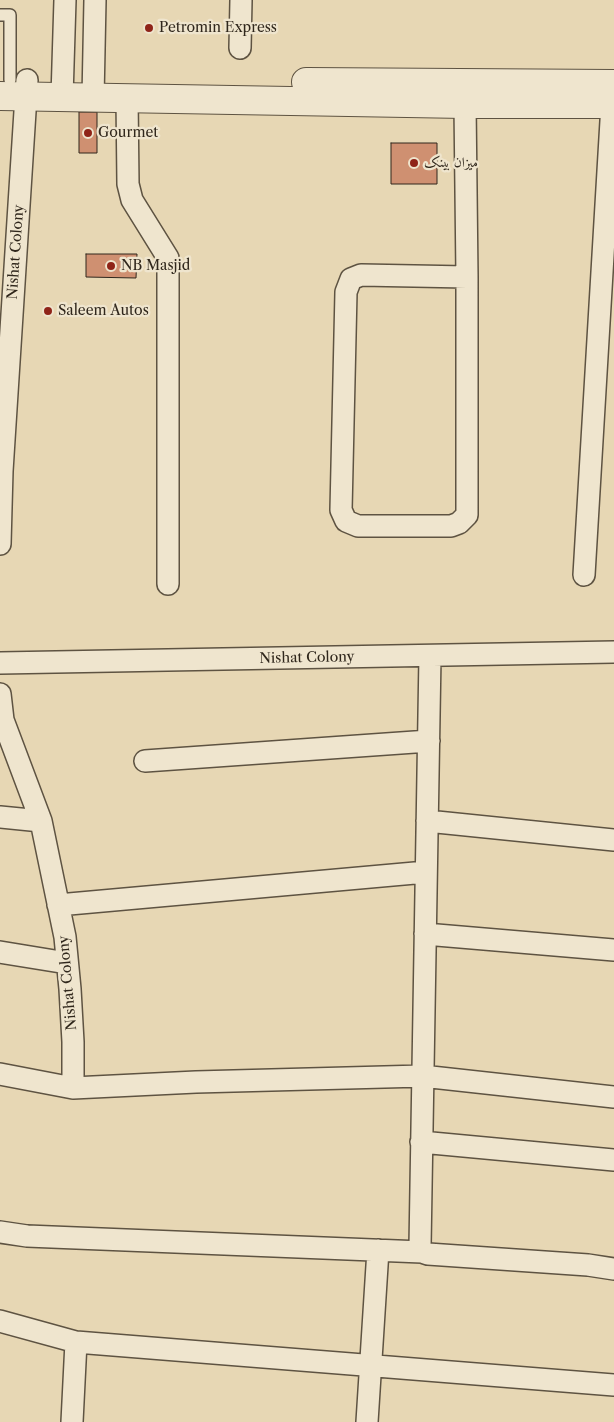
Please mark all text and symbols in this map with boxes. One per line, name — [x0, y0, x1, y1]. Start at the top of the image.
place label: Petromin Express — [159, 20, 277, 36]
marker: Petromin Express — [143, 22, 155, 34]
place label: Gourmet — [98, 125, 158, 141]
marker: Gourmet — [82, 127, 94, 139]
place label: میزان بینک — [424, 155, 478, 171]
marker: میزان بینک — [408, 157, 420, 169]
street label: Nishat Colony — [4, 204, 28, 300]
place label: NB Masjid — [121, 258, 190, 274]
marker: NB Masjid — [105, 260, 117, 272]
place label: Saleem Autos — [58, 303, 149, 319]
marker: Saleem Autos — [42, 305, 54, 317]
street label: Nishat Colony — [259, 649, 355, 667]
street label: Nishat Colony — [55, 935, 81, 1031]

